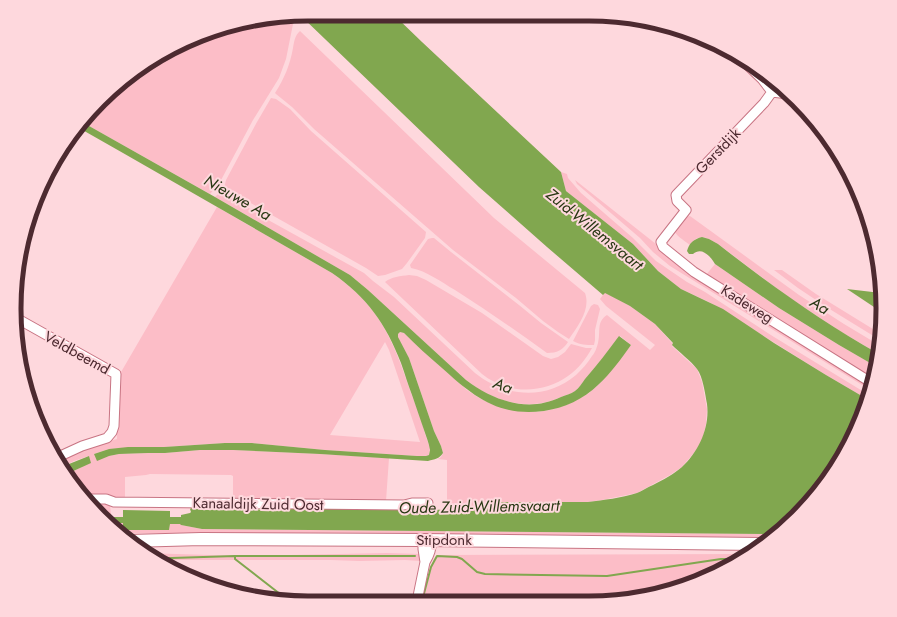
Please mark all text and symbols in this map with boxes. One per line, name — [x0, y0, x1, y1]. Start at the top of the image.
street label: Gerstdijk — [690, 123, 746, 179]
water label: Nieuwe Aa — [200, 169, 276, 226]
water label: Zuid-Willemsvaart — [541, 182, 649, 276]
street label: Kadeweg — [717, 279, 777, 329]
water label: Aa — [805, 290, 834, 320]
street label: Veldbeemd — [40, 326, 114, 380]
water label: Aa — [489, 371, 516, 400]
street label: Kanaaldijk Zuid Oost — [192, 492, 324, 516]
water label: Oude Zuid-Willemsvaart — [398, 494, 561, 519]
street label: Stipdonk — [416, 529, 472, 551]

